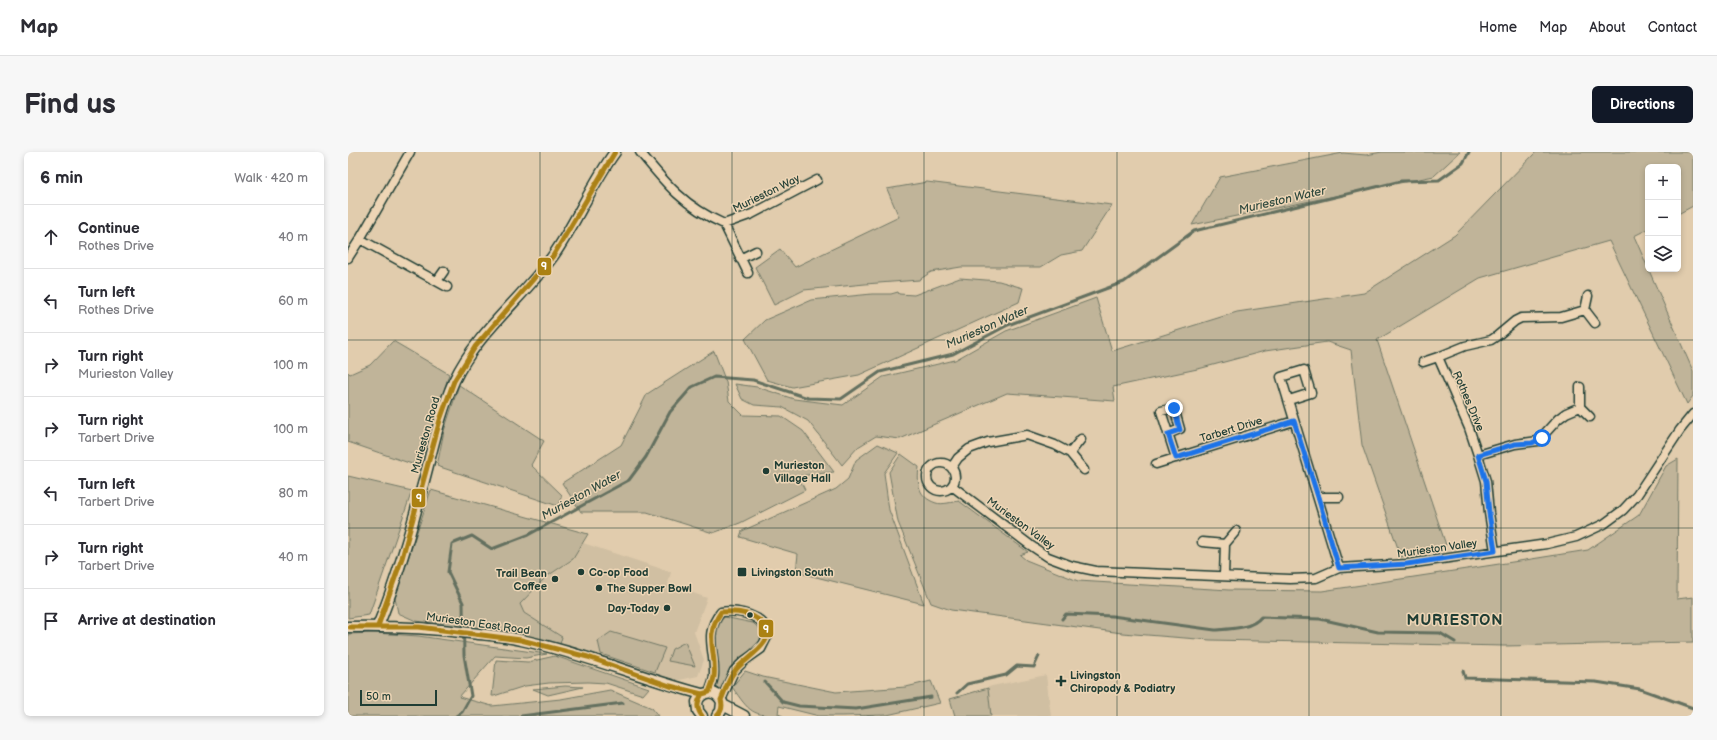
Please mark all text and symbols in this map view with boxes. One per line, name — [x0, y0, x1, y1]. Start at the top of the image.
text: Map — [20, 16, 58, 39]
text: Home — [1479, 19, 1517, 36]
text: Map — [1539, 19, 1567, 36]
text: About — [1589, 19, 1626, 36]
text: Contact — [1648, 19, 1697, 36]
button: Directions — [1592, 86, 1693, 123]
text: Find us — [24, 88, 116, 121]
map controls — [1645, 164, 1681, 272]
button: + — [1645, 164, 1681, 200]
text: 6 min — [40, 168, 83, 188]
text: Walk · 420 m — [234, 170, 308, 186]
street label: Murieston Way — [731, 172, 802, 215]
water label: Murieston Water — [1237, 183, 1329, 218]
button: − — [1645, 200, 1681, 236]
text: Continue — [78, 219, 140, 238]
icon: ahead — [40, 226, 62, 248]
text: 40 m — [278, 229, 308, 245]
button: layers — [1645, 236, 1681, 272]
text: Rothes Drive — [78, 238, 154, 254]
line badge: 9 — [537, 257, 552, 276]
text: 9 — [541, 260, 547, 273]
text: Turn left — [78, 283, 135, 302]
icon: left — [40, 290, 62, 312]
text: 60 m — [278, 293, 308, 309]
text: Rothes Drive — [78, 302, 154, 318]
water label: Murieston Water — [944, 302, 1032, 352]
text: Turn right — [78, 347, 143, 366]
icon: right — [40, 354, 62, 376]
text: 100 m — [273, 357, 308, 373]
text: Murieston Valley — [78, 366, 173, 382]
street label: Rothes Drive — [1450, 369, 1487, 434]
street label: Murieston Road — [408, 395, 443, 475]
route end — [1165, 399, 1183, 417]
text: Turn right — [78, 411, 143, 430]
street label: Tarbert Drive — [1198, 414, 1264, 445]
icon: right — [40, 418, 62, 440]
text: 100 m — [273, 421, 308, 437]
route start — [1533, 429, 1551, 447]
text: Tarbert Drive — [78, 430, 154, 446]
place label: Murieston Village Hall — [774, 459, 831, 485]
marker: Murieston Village Hall — [761, 466, 771, 476]
water label: Murieston Water — [539, 467, 625, 524]
text: Turn left — [78, 475, 135, 494]
icon: left — [40, 482, 62, 504]
text: 80 m — [279, 485, 308, 501]
line badge: 9 — [411, 488, 426, 508]
text: 9 — [416, 492, 422, 505]
text: Tarbert Drive — [78, 494, 154, 510]
street label: Murieston Valley — [984, 494, 1057, 552]
street label: Murieston Valley — [1396, 536, 1478, 561]
text: Turn right — [78, 539, 143, 558]
icon: right — [40, 546, 62, 568]
text: 40 m — [278, 549, 308, 565]
text: Tarbert Drive — [78, 558, 154, 574]
place label: Co-op Food — [589, 566, 648, 579]
marker: Livingston South — [736, 566, 748, 578]
place label: Livingston South — [751, 566, 833, 579]
place label: Trail Bean Coffee — [496, 567, 547, 593]
marker: Co-op Food — [576, 567, 586, 577]
marker: Trail Bean Coffee — [550, 574, 560, 584]
place label: The Supper Bowl — [607, 582, 692, 595]
marker: The Supper Bowl — [594, 583, 604, 593]
place label: Day-Today — [607, 602, 659, 615]
marker: Day-Today — [662, 603, 672, 613]
icon: arrive — [40, 610, 62, 632]
street label: Murieston East Road — [425, 610, 531, 637]
unlabelled marker — [745, 610, 755, 620]
text: Arrive at destination — [78, 611, 216, 630]
district label: MURIESTON — [1406, 611, 1504, 630]
line badge: 9 — [758, 619, 774, 638]
text: 9 — [763, 623, 769, 636]
place label: Livingston Chiropody & Podiatry — [1070, 669, 1175, 695]
marker: Livingston Chiropody & Podiatry — [1055, 675, 1067, 687]
scale bar — [360, 688, 437, 707]
text: 50 m — [366, 690, 391, 703]

